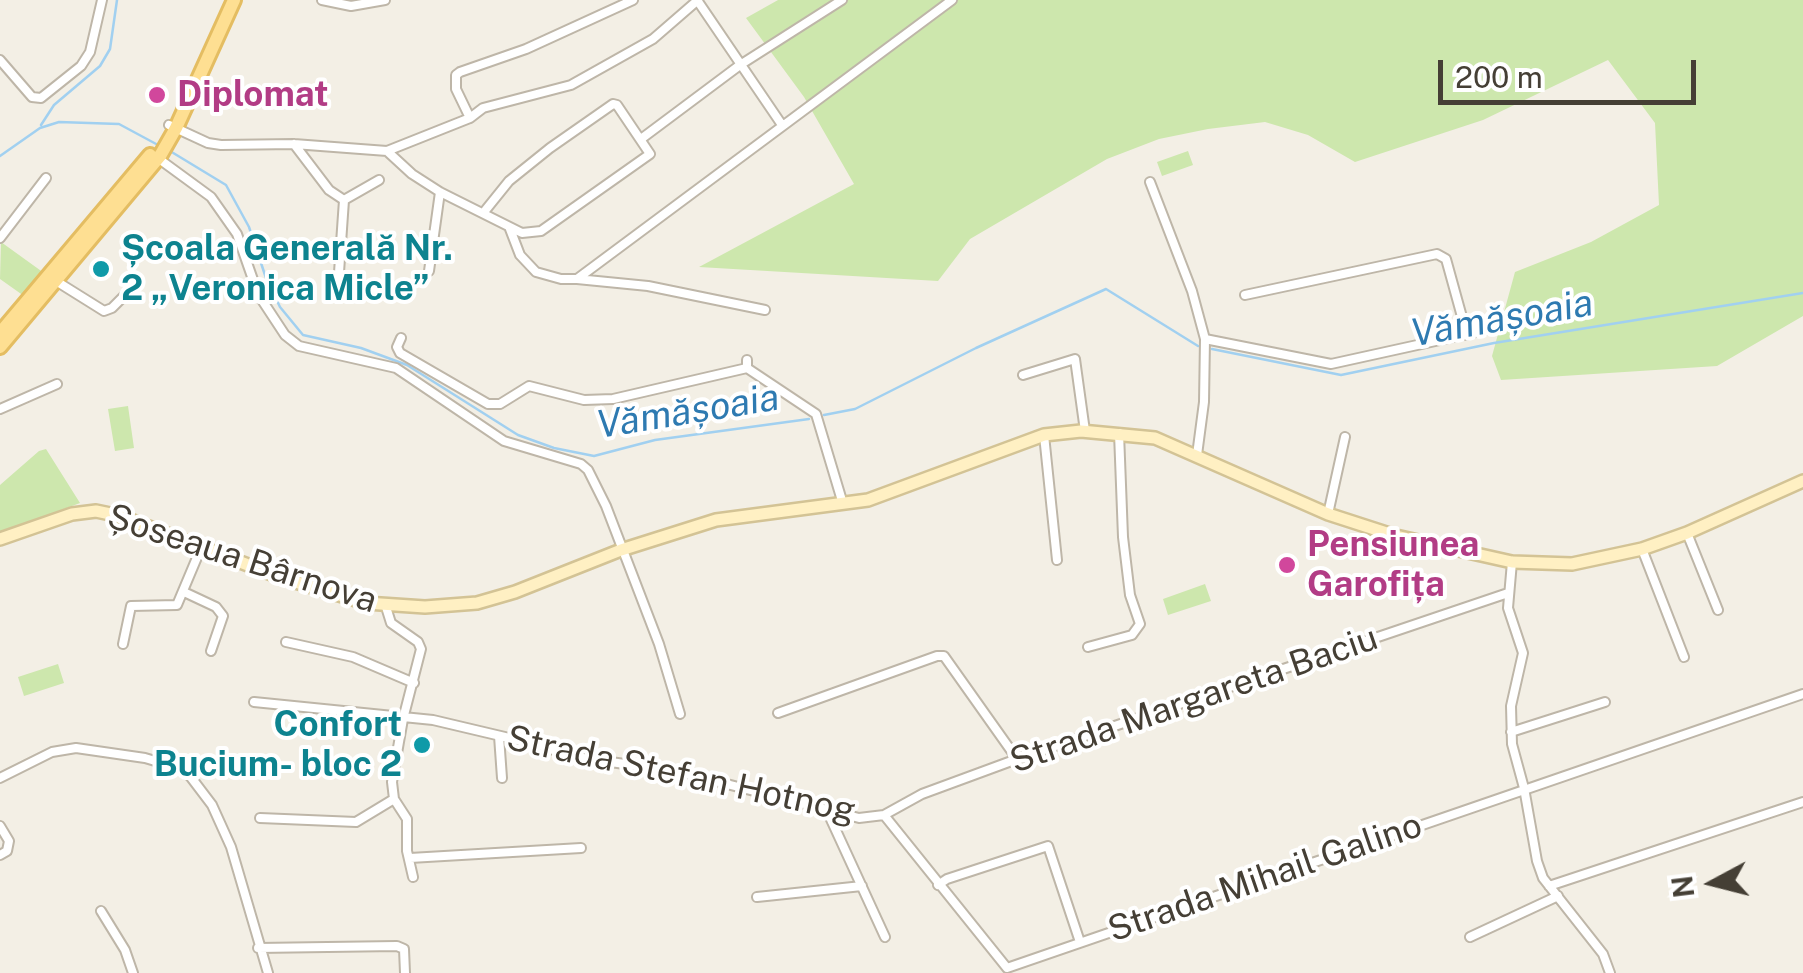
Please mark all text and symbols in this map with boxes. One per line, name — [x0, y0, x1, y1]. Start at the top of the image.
scale bar — [1443, 40, 1700, 102]
text: 200 m — [1455, 59, 1543, 95]
place label: Diplomat — [177, 74, 328, 116]
marker: Diplomat — [146, 84, 168, 106]
place label: Școala Generală Nr. 2 „Veronica Micle” — [121, 228, 453, 310]
marker: Școala Generală Nr. 2 „Veronica Micle” — [90, 258, 112, 280]
water label: Vămășoaia — [1407, 281, 1597, 357]
water label: Vămășoaia — [594, 375, 782, 449]
street label: Șoseaua Bârnova — [102, 496, 382, 622]
place label: Pensiunea Garofița — [1307, 524, 1479, 606]
marker: Pensiunea Garofița — [1276, 554, 1298, 576]
street label: Strada Margareta Baciu — [1005, 617, 1383, 783]
place label: Confort Bucium- bloc 2 — [154, 704, 402, 786]
street label: Strada Stefan Hotnog — [503, 718, 859, 832]
marker: Confort Bucium- bloc 2 — [411, 734, 433, 756]
street label: Strada Mihail Galino — [1103, 805, 1427, 951]
north arrow — [1663, 833, 1763, 933]
text: N — [1665, 874, 1700, 900]

